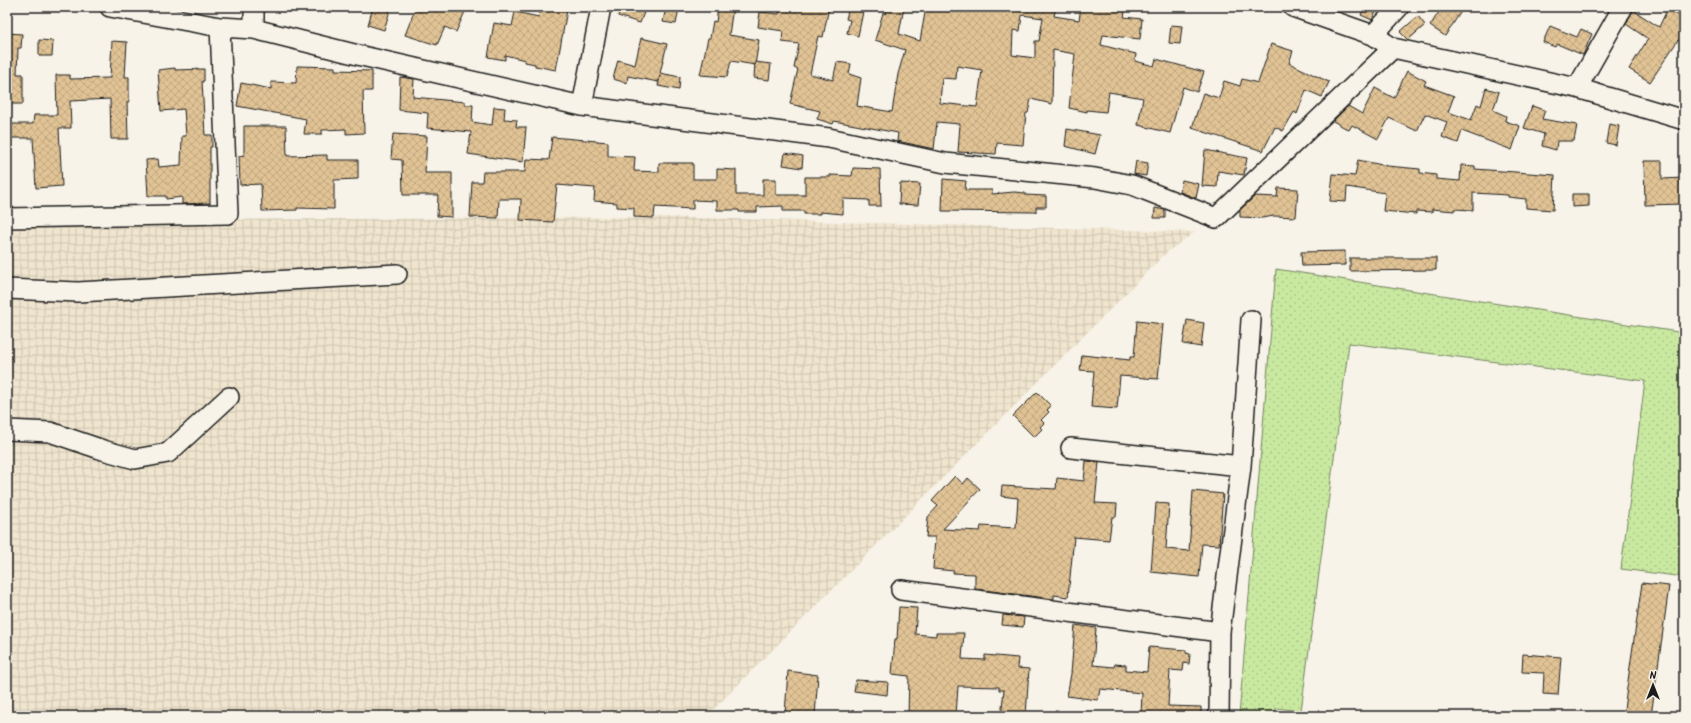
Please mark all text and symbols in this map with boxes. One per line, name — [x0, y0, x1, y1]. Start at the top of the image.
north arrow — [1633, 665, 1673, 705]
text: N — [1650, 667, 1657, 685]

